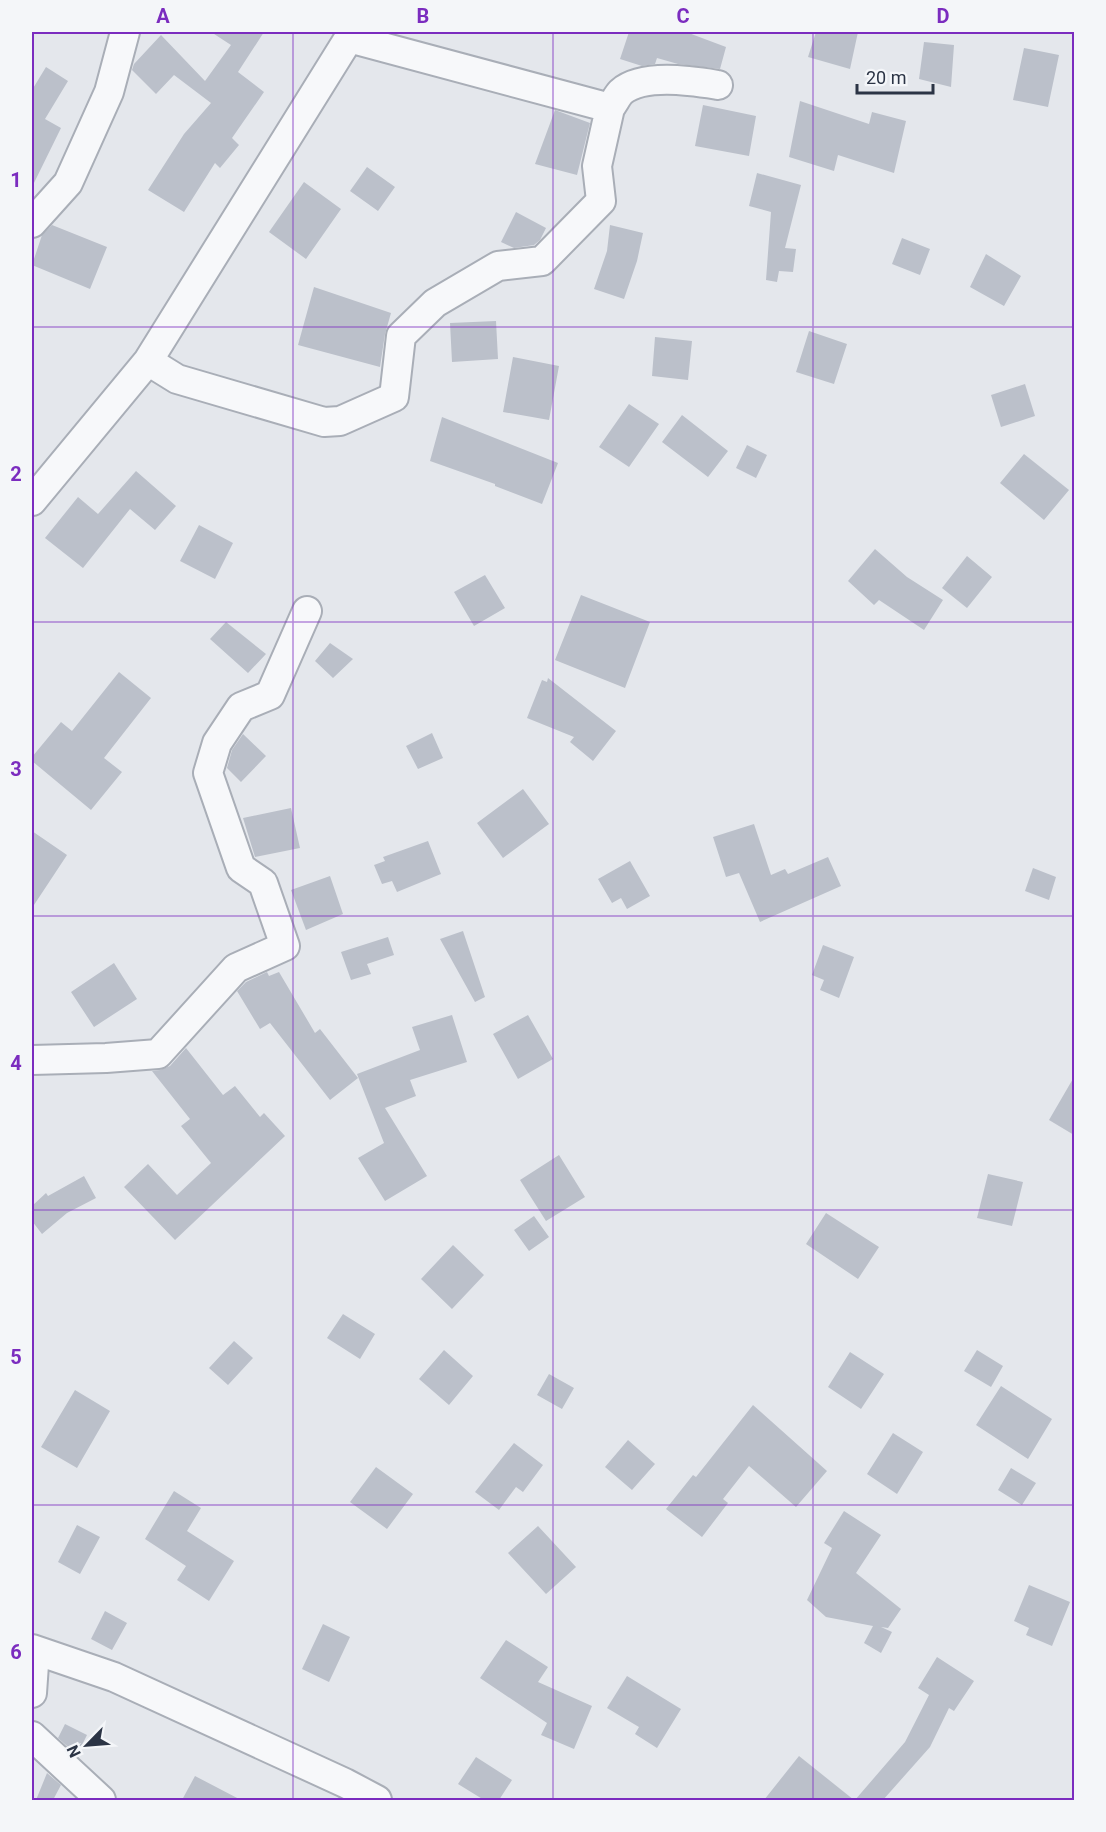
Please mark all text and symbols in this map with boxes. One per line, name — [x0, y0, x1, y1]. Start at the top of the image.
text: A — [156, 4, 170, 28]
text: B — [417, 4, 429, 28]
text: C — [676, 4, 690, 28]
text: D — [937, 4, 950, 28]
scale bar — [857, 57, 934, 95]
text: 20 m — [866, 67, 906, 88]
text: 1 — [10, 168, 22, 192]
text: 2 — [10, 462, 22, 486]
text: 3 — [10, 757, 22, 781]
text: 4 — [10, 1051, 22, 1075]
text: 5 — [10, 1345, 22, 1369]
text: 6 — [10, 1640, 22, 1664]
north arrow — [57, 1715, 117, 1775]
text: N — [63, 1742, 85, 1760]

